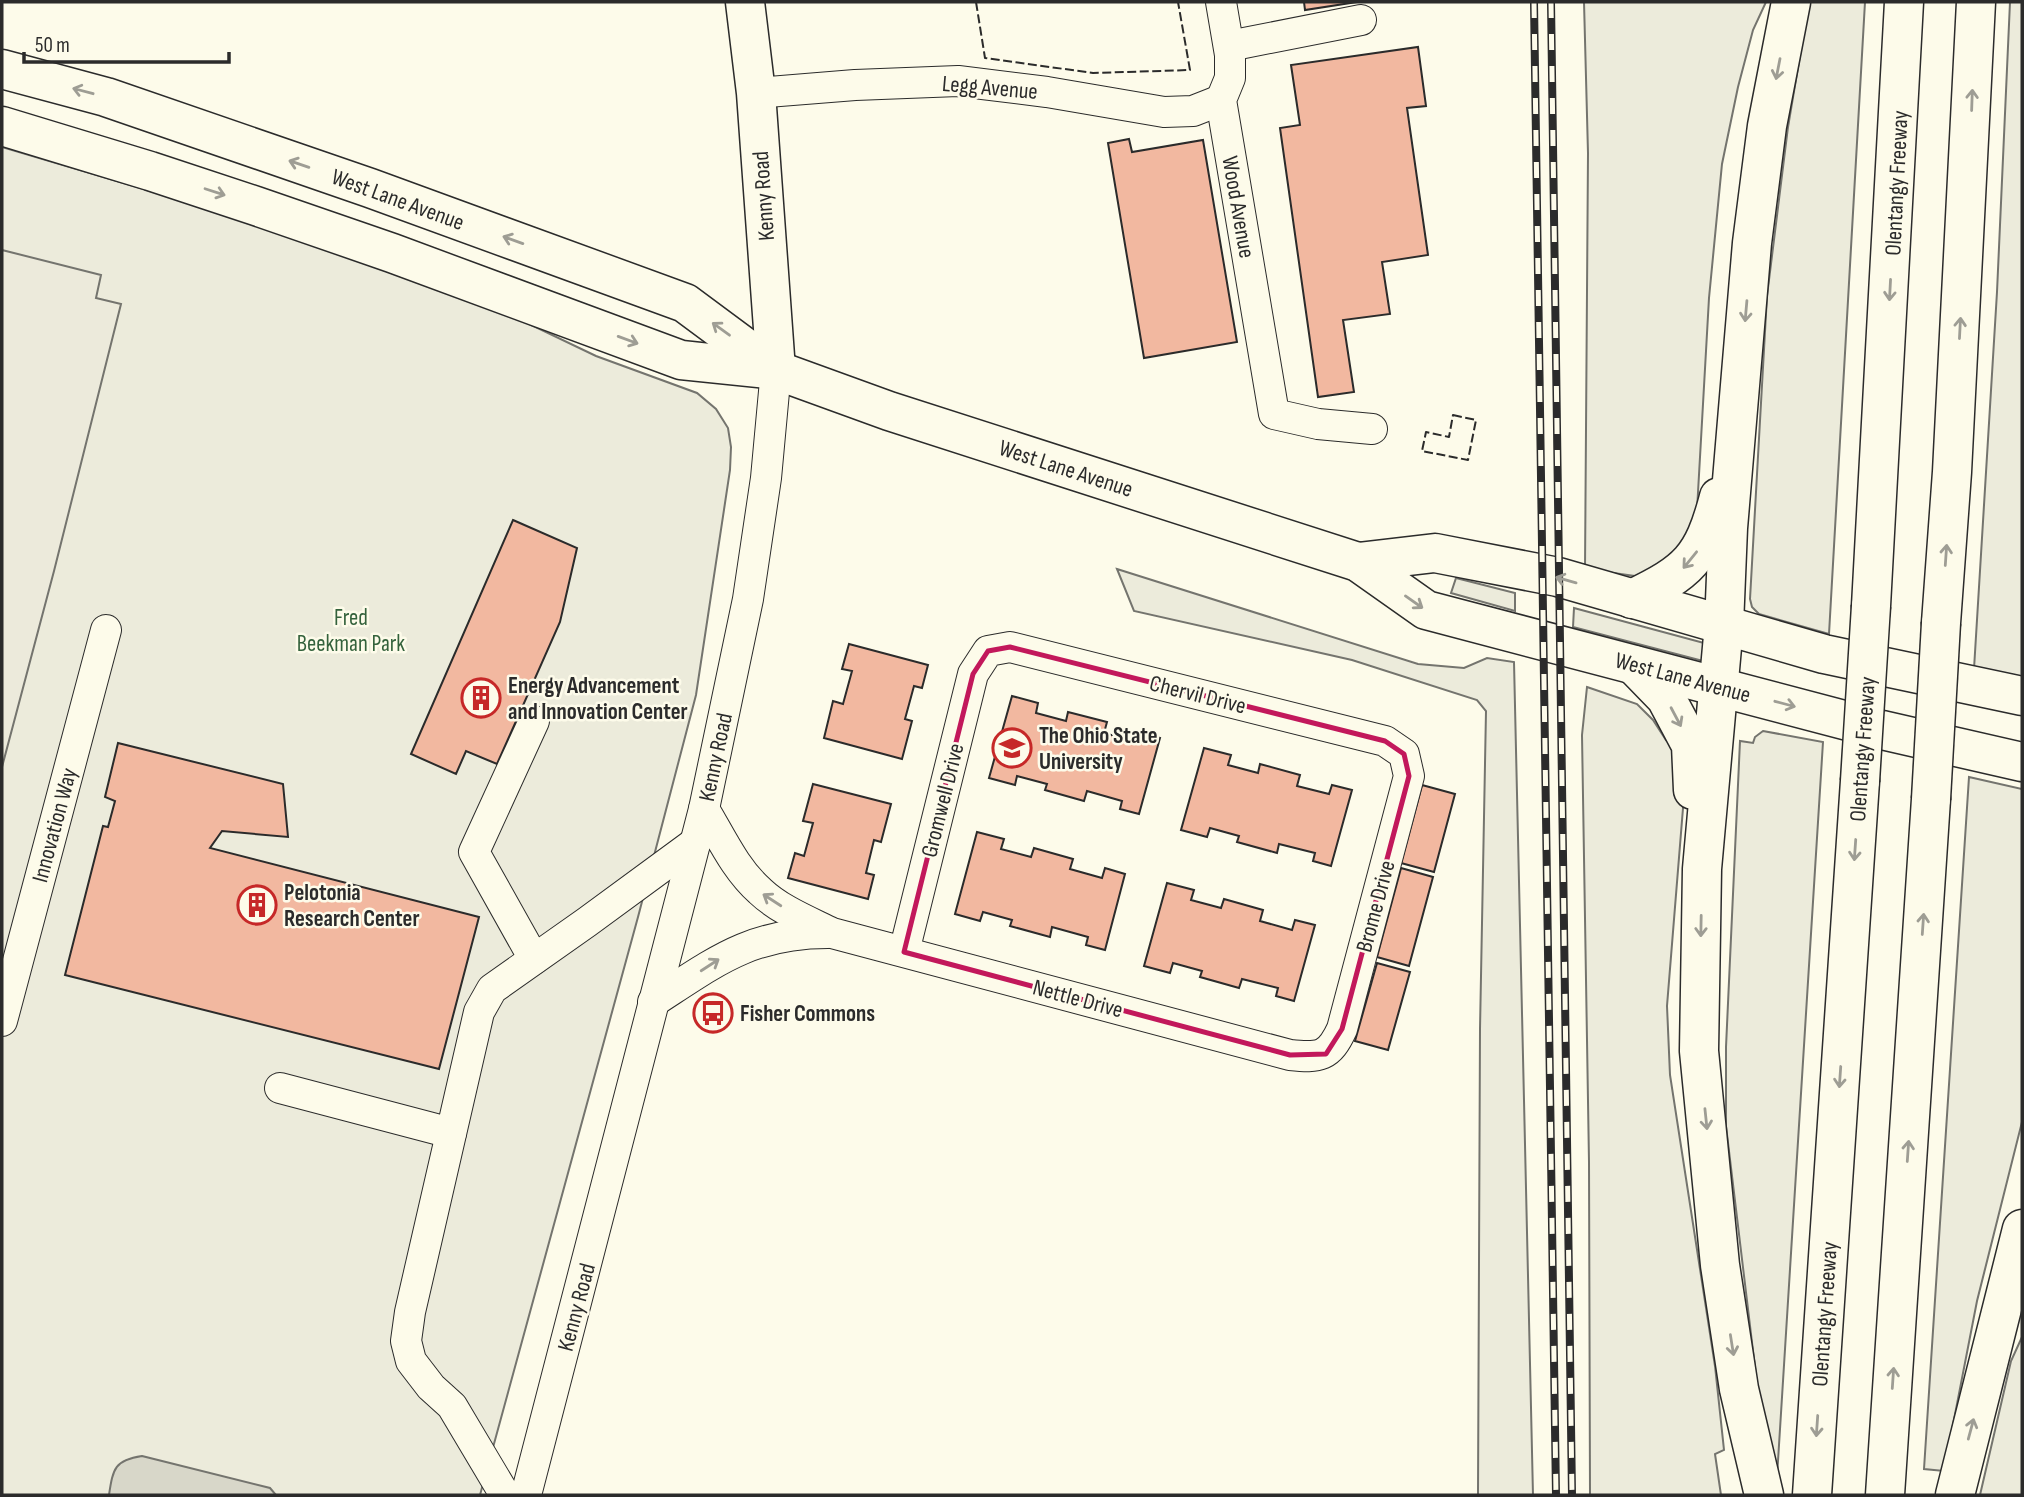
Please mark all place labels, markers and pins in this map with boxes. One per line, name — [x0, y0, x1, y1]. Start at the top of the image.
place label: Energy Advancement and Innovation Center — [508, 672, 688, 726]
building icon: Energy Advancement and Innovation Center — [460, 677, 502, 719]
place label: The Ohio State University — [1039, 722, 1158, 776]
school or university icon: The Ohio State University — [991, 727, 1033, 769]
place label: Pelotonia Research Center — [284, 879, 420, 933]
building icon: Pelotonia Research Center — [236, 884, 278, 926]
bus stop icon: Fisher Commons — [692, 992, 734, 1034]
place label: Fisher Commons — [740, 1000, 875, 1028]

